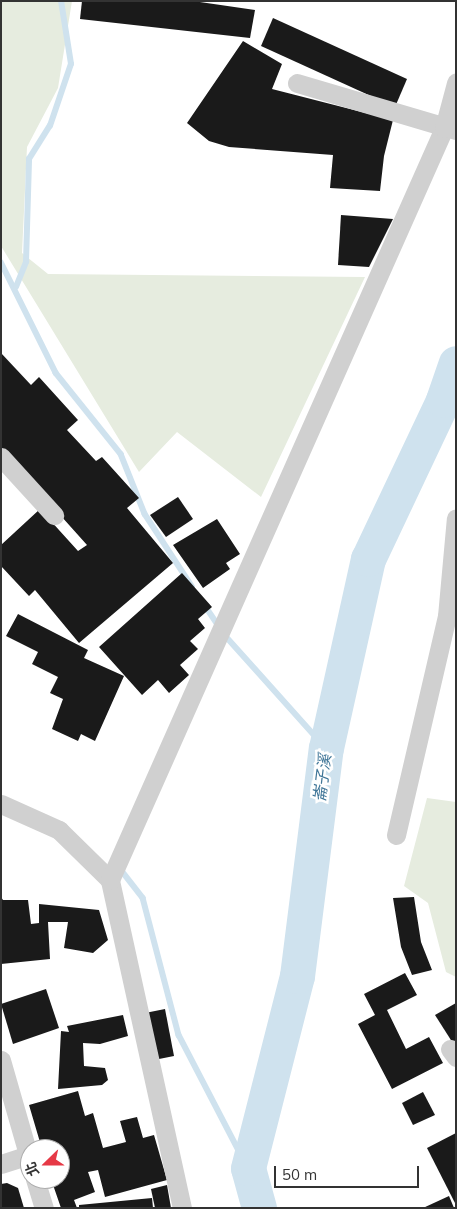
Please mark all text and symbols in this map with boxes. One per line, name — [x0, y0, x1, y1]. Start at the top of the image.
water label: 崙子溪 — [310, 753, 334, 803]
north arrow — [20, 1139, 70, 1189]
scale bar — [277, 1156, 422, 1188]
text: 北 — [21, 1159, 43, 1179]
text: 50 m — [282, 1165, 317, 1184]

